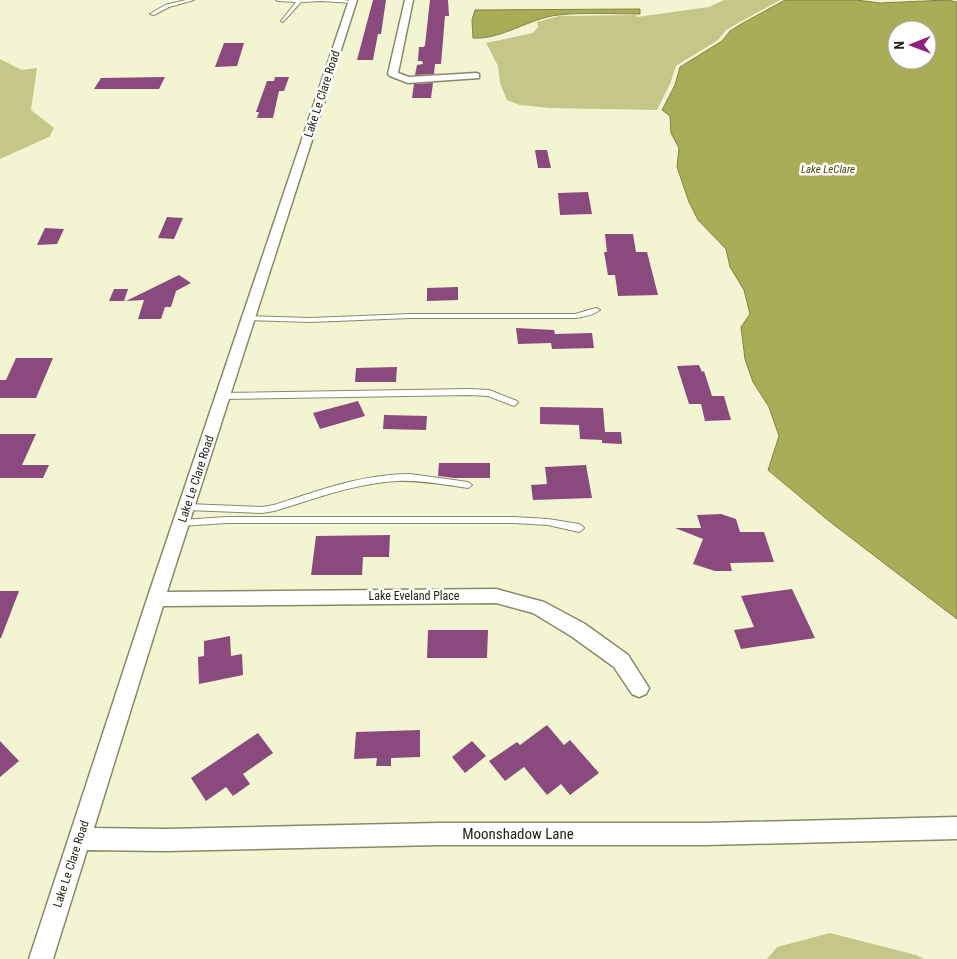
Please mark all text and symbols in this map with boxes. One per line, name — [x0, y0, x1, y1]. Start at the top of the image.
north arrow — [887, 20, 937, 70]
text: N — [891, 41, 907, 50]
street label: Lake Le Clare Road — [301, 49, 343, 139]
water label: Lake LeClare — [801, 163, 855, 176]
street label: Lake Le Clare Road — [175, 434, 217, 524]
street label: Lake Eveland Place — [369, 589, 460, 603]
street label: Lake Le Clare Road — [50, 819, 92, 909]
street label: Moonshadow Lane — [462, 825, 574, 843]

